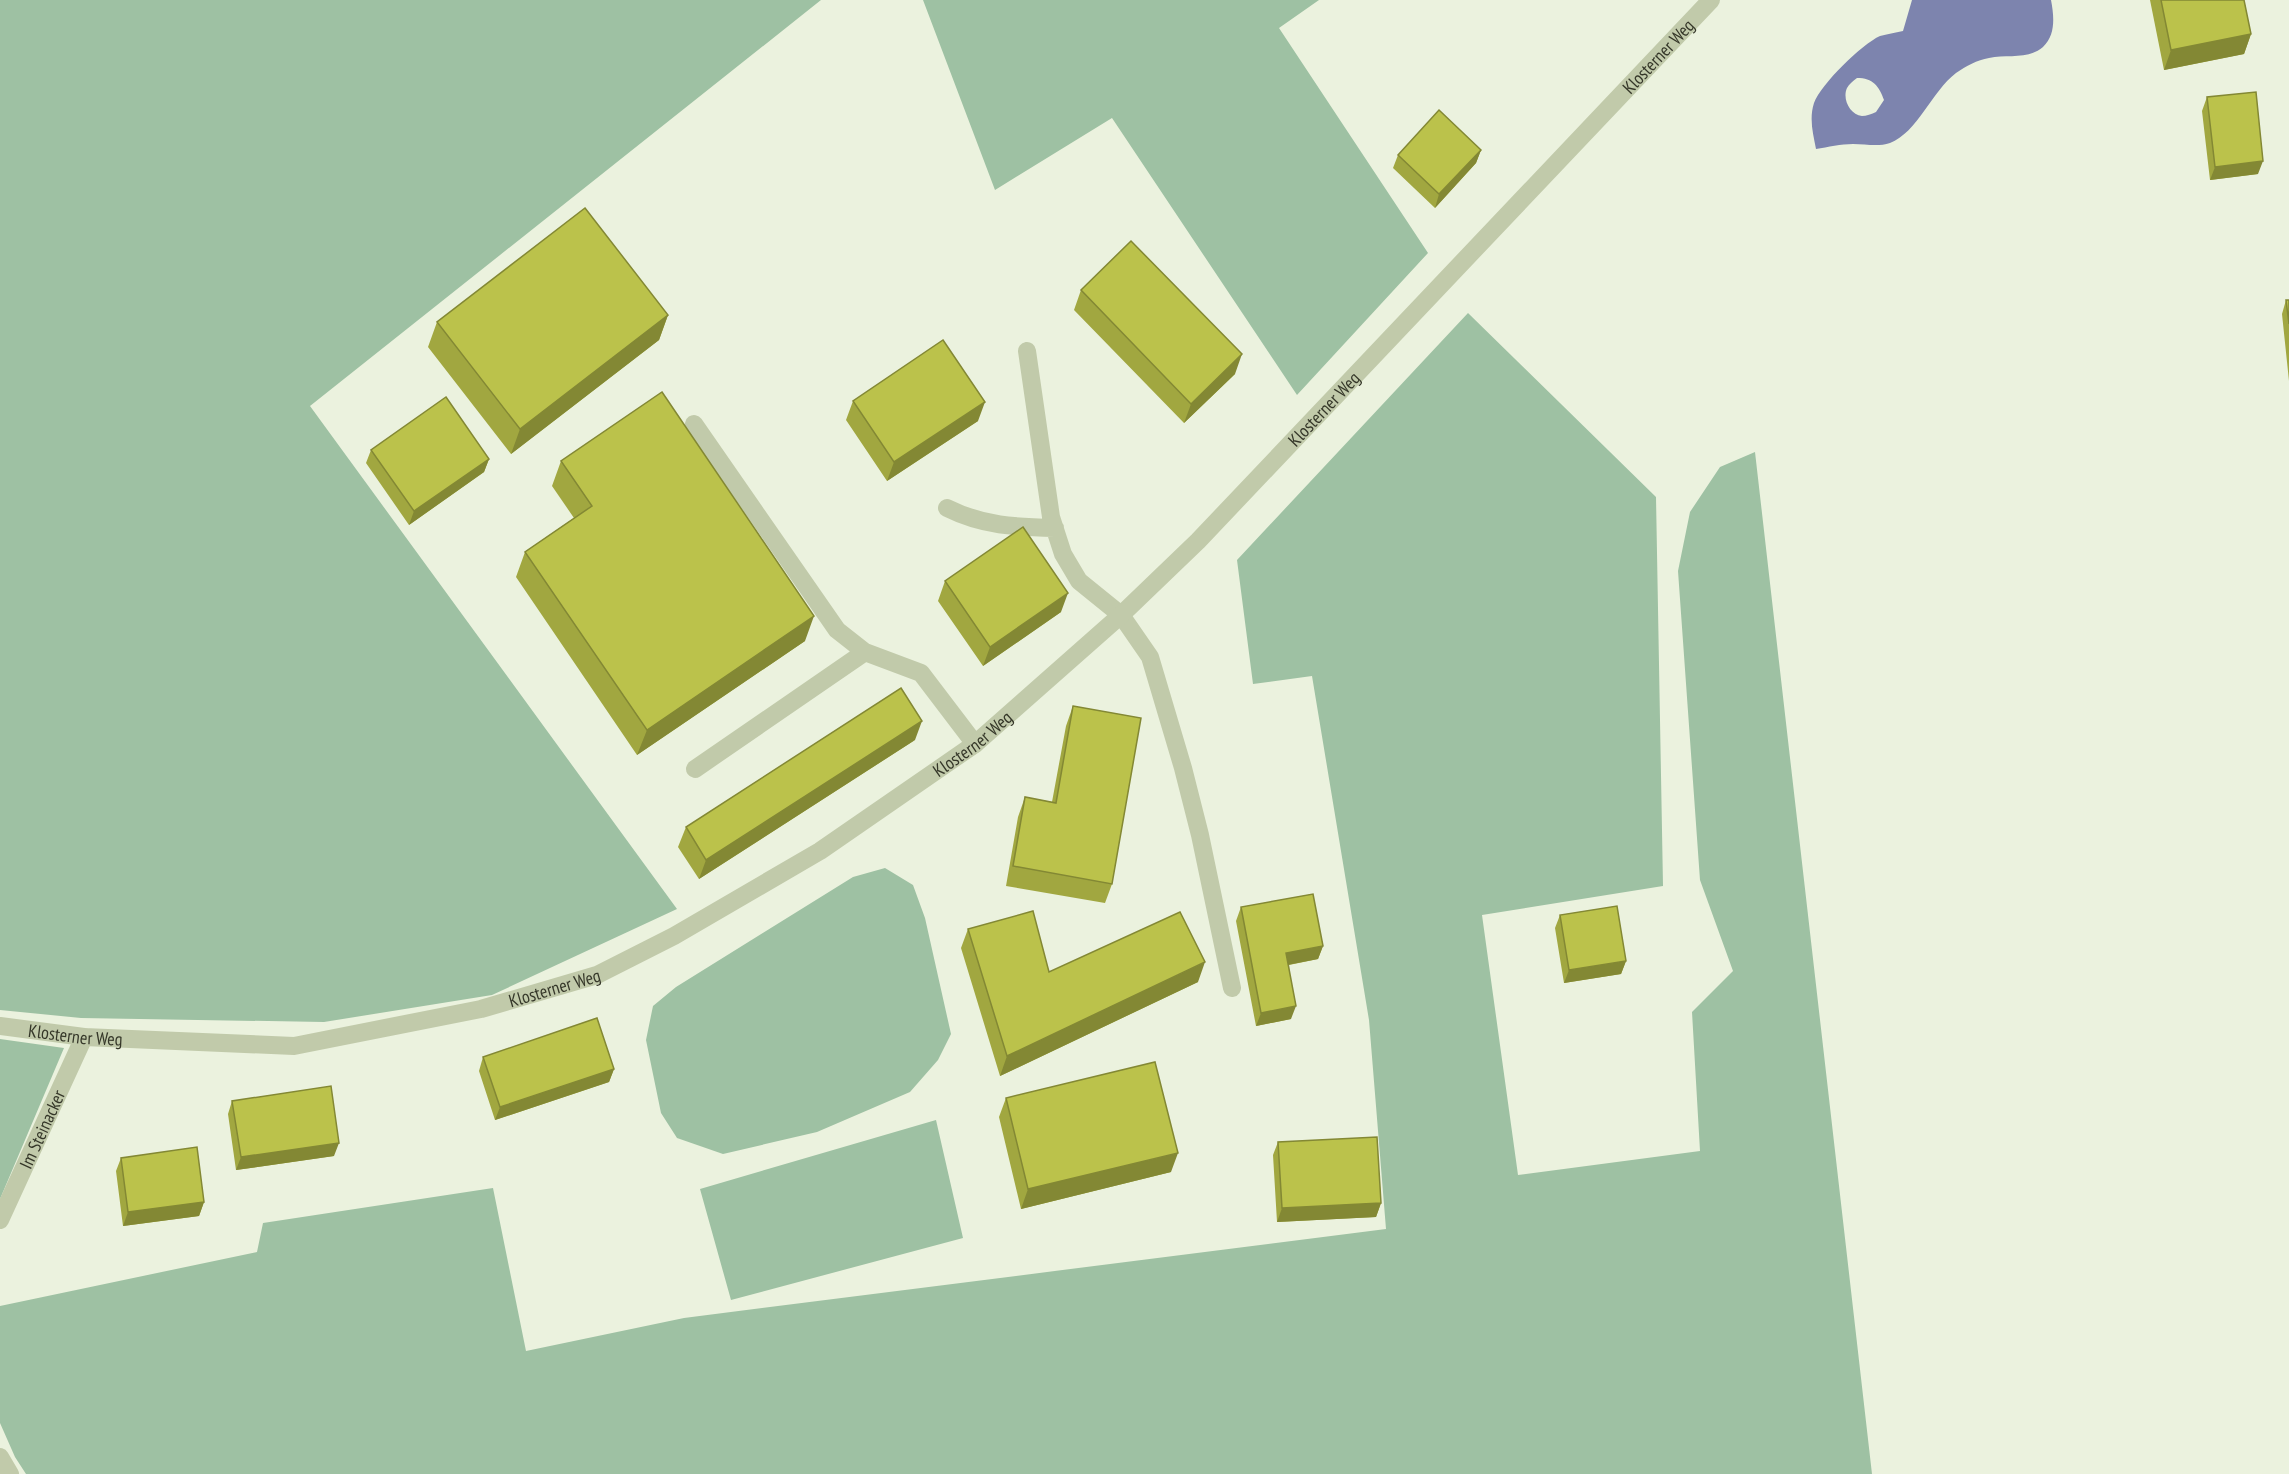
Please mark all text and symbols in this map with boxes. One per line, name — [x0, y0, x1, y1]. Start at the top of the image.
street label: Klosterner Weg — [1617, 14, 1699, 98]
street label: Klosterner Weg — [1283, 366, 1364, 451]
street label: Klosterner Weg — [928, 705, 1017, 781]
street label: Klosterner Weg — [506, 963, 603, 1012]
street label: Klosterner Weg — [27, 1018, 123, 1050]
street label: Im Steinacker — [14, 1086, 70, 1172]

